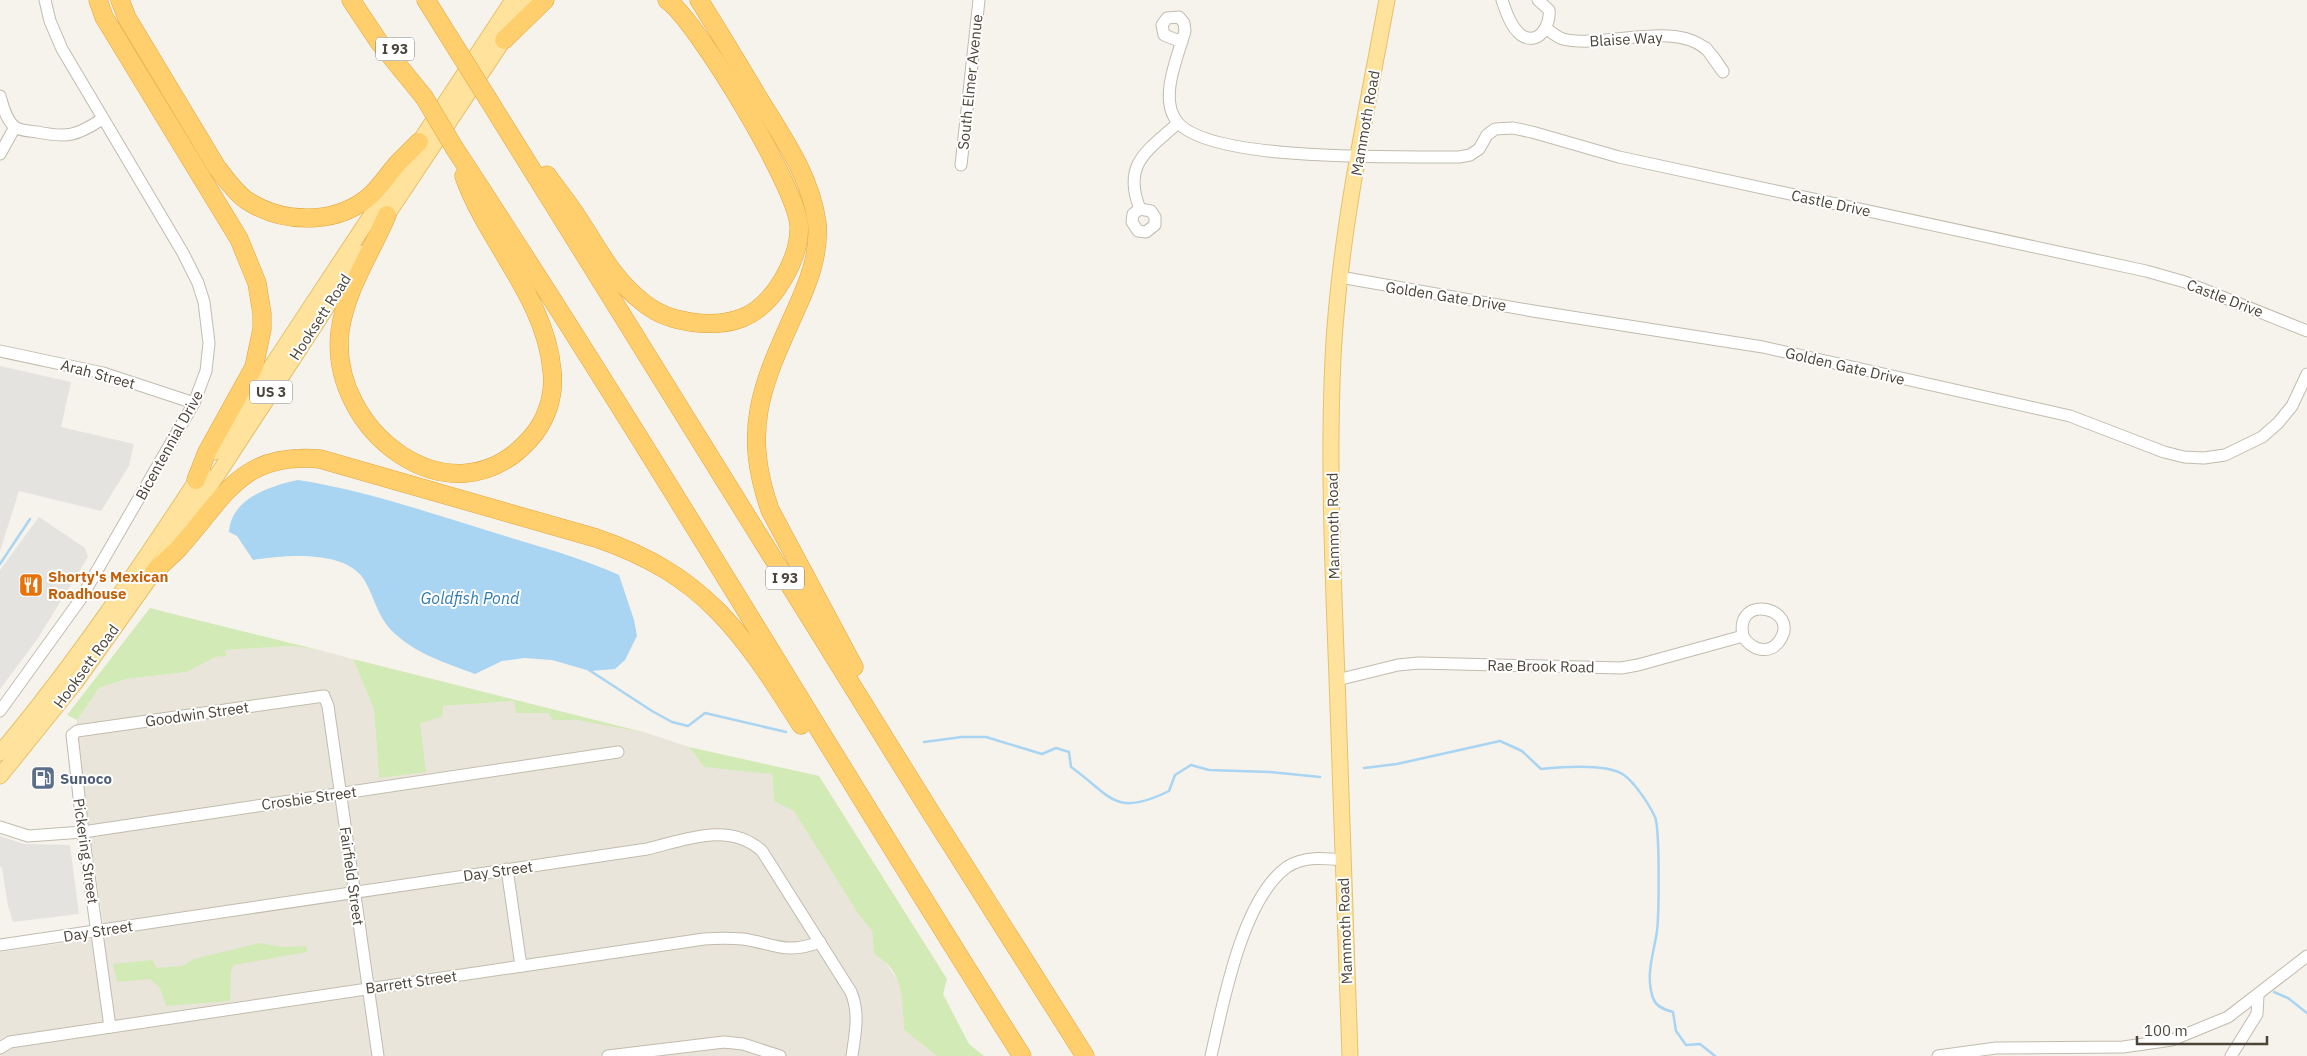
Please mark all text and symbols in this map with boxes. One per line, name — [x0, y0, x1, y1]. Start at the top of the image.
street label: South Elmer Avenue — [953, 13, 987, 151]
street label: Blaise Way — [1589, 28, 1664, 50]
road number: I 93 — [376, 38, 414, 61]
street label: Mammoth Road — [1346, 69, 1384, 177]
street label: Castle Drive — [1790, 185, 1872, 221]
street label: Hooksett Road — [285, 270, 355, 364]
street label: Castle Drive — [2184, 275, 2266, 321]
street label: Golden Gate Drive — [1384, 277, 1508, 315]
street label: Golden Gate Drive — [1783, 343, 1907, 389]
street label: Arah Street — [59, 355, 137, 393]
road number: US 3 — [250, 381, 292, 404]
street label: Bicentennial Drive — [131, 387, 207, 503]
street label: Mammoth Road — [1323, 473, 1343, 579]
road number: I 93 — [766, 566, 804, 590]
place label: Shorty's Mexican Roadhouse — [48, 567, 168, 603]
restaurant icon: Shorty's Mexican Roadhouse — [18, 572, 44, 598]
water label: Goldfish Pond — [421, 588, 520, 608]
street label: Hooksett Road — [49, 620, 123, 712]
street label: Rae Brook Road — [1487, 656, 1595, 676]
street label: Goodwin Street — [144, 697, 250, 731]
fuel station icon: Sunoco — [30, 765, 56, 791]
place label: Sunoco — [60, 769, 112, 788]
street label: Crosbie Street — [260, 782, 358, 814]
street label: Pickering Street — [69, 797, 103, 905]
street label: Fairfield Street — [336, 825, 368, 927]
street label: Day Street — [462, 857, 534, 885]
street label: Mammoth Road — [1334, 877, 1356, 985]
street label: Day Street — [62, 916, 134, 946]
street label: Barrett Street — [364, 966, 458, 998]
scale bar — [2137, 1014, 2267, 1046]
text: 100 m — [2144, 1021, 2188, 1040]

